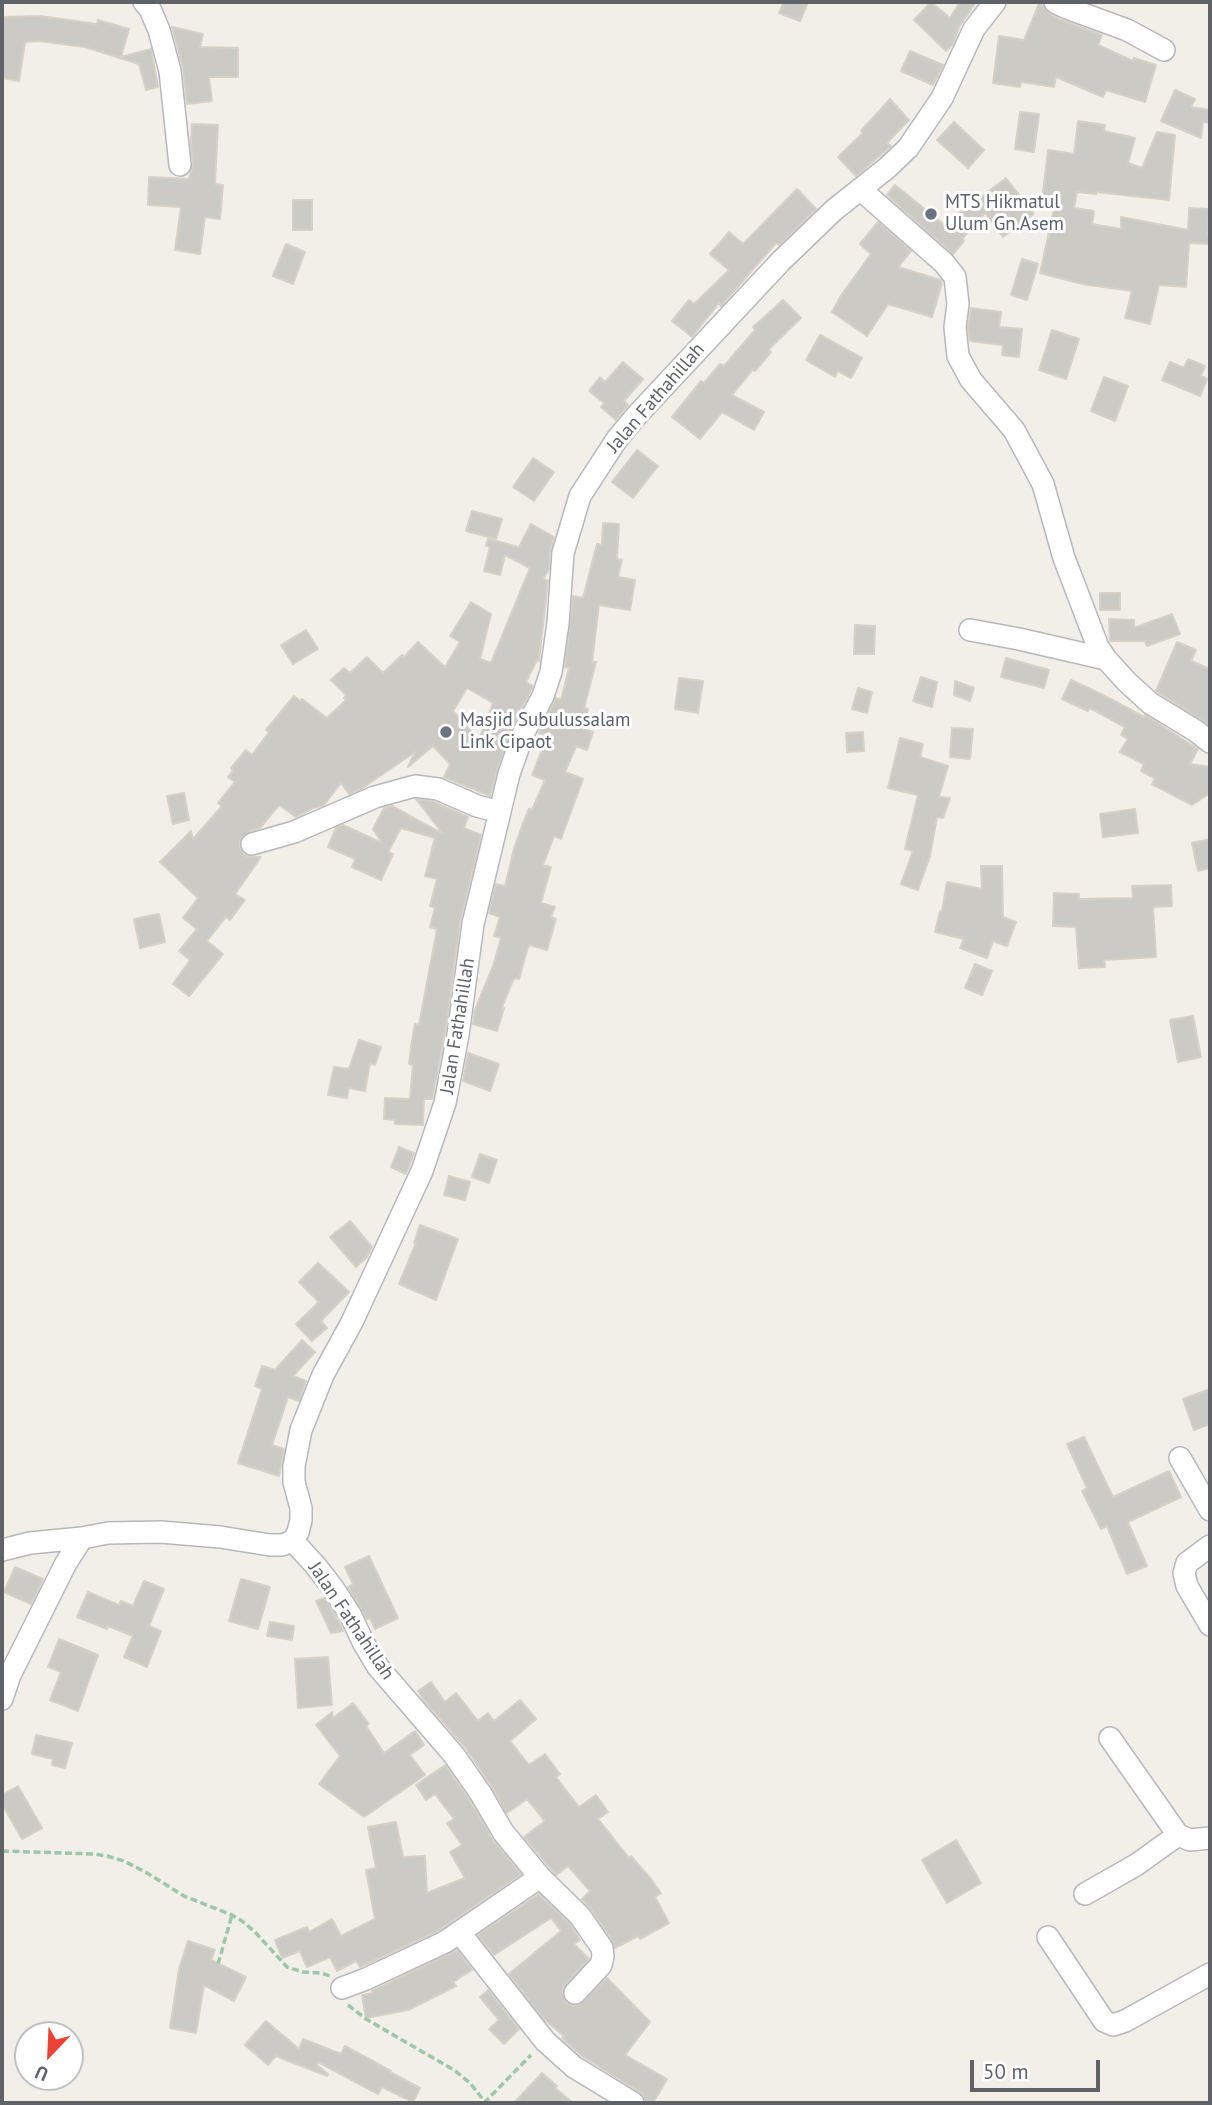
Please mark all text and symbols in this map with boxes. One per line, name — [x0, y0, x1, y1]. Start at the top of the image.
place label: MTS Hikmatul Ulum Gn.Asem — [945, 192, 1064, 236]
marker: MTS Hikmatul Ulum Gn.Asem — [923, 206, 939, 222]
street label: Jalan Fathahillah — [602, 339, 710, 457]
place label: Masjid Subulussalam Link Cipaot — [460, 710, 630, 754]
marker: Masjid Subulussalam Link Cipaot — [438, 724, 454, 740]
street label: Jalan Fathahillah — [436, 956, 480, 1096]
street label: Jalan Fathahillah — [303, 1558, 399, 1684]
north arrow — [14, 2021, 84, 2091]
scale bar — [974, 2046, 1104, 2090]
text: 50 m — [983, 2058, 1029, 2085]
text: U — [31, 2060, 52, 2087]

